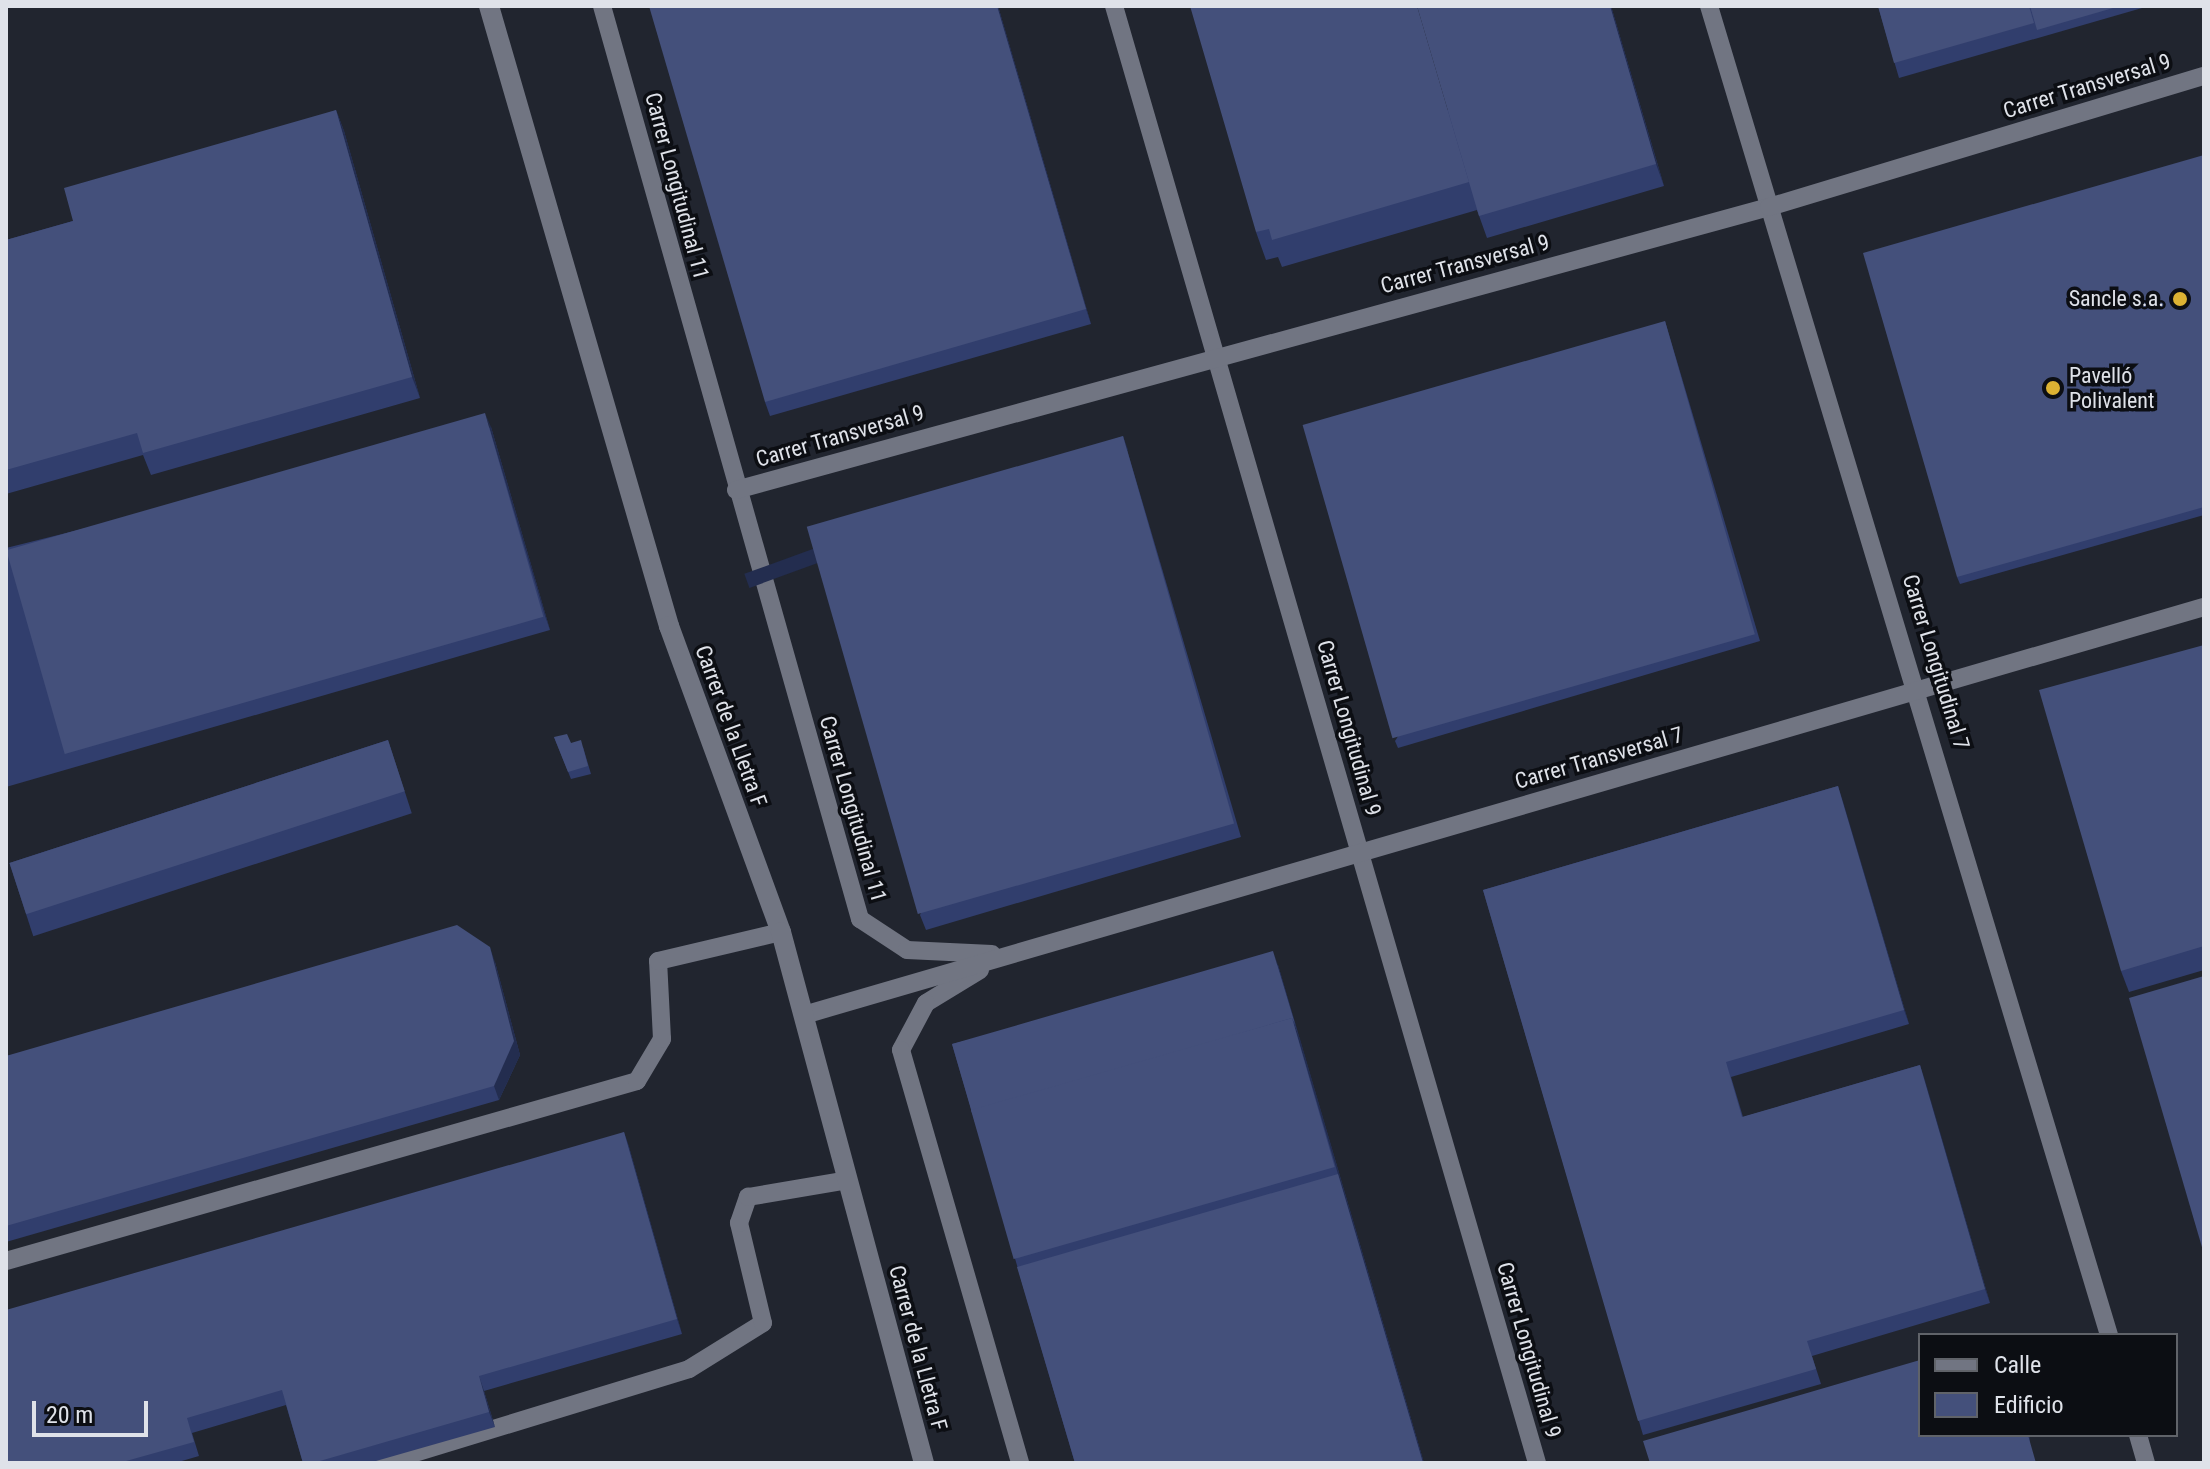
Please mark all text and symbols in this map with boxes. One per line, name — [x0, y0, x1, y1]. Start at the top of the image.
street label: Carrer Transversal 9 — [2000, 48, 2174, 124]
street label: Carrer Longitudinal 11 — [639, 90, 715, 282]
street label: Carrer Transversal 9 — [1377, 229, 1553, 299]
place label: Sancle s.a. — [2069, 286, 2164, 312]
marker: Sancle s.a. — [2171, 290, 2189, 308]
place label: Pavelló Polivalent — [2069, 362, 2155, 414]
marker: Pavelló Polivalent — [2044, 379, 2062, 397]
street label: Carrer Transversal 9 — [753, 399, 927, 473]
street label: Carrer Longitudinal 7 — [1897, 571, 1975, 753]
street label: Carrer Longitudinal 9 — [1311, 637, 1387, 819]
street label: Carrer de la Lletra F — [690, 642, 772, 810]
street label: Carrer Longitudinal 11 — [814, 713, 892, 905]
street label: Carrer Transversal 7 — [1512, 721, 1686, 795]
street label: Carrer Longitudinal 9 — [1491, 1259, 1567, 1441]
street label: Carrer de la Lletra F — [883, 1262, 953, 1434]
legend — [1918, 1333, 2178, 1437]
text: Calle — [1994, 1351, 2041, 1379]
scale bar — [36, 1385, 152, 1435]
text: Edificio — [1994, 1391, 2064, 1419]
text: 20 m — [46, 1401, 93, 1429]

